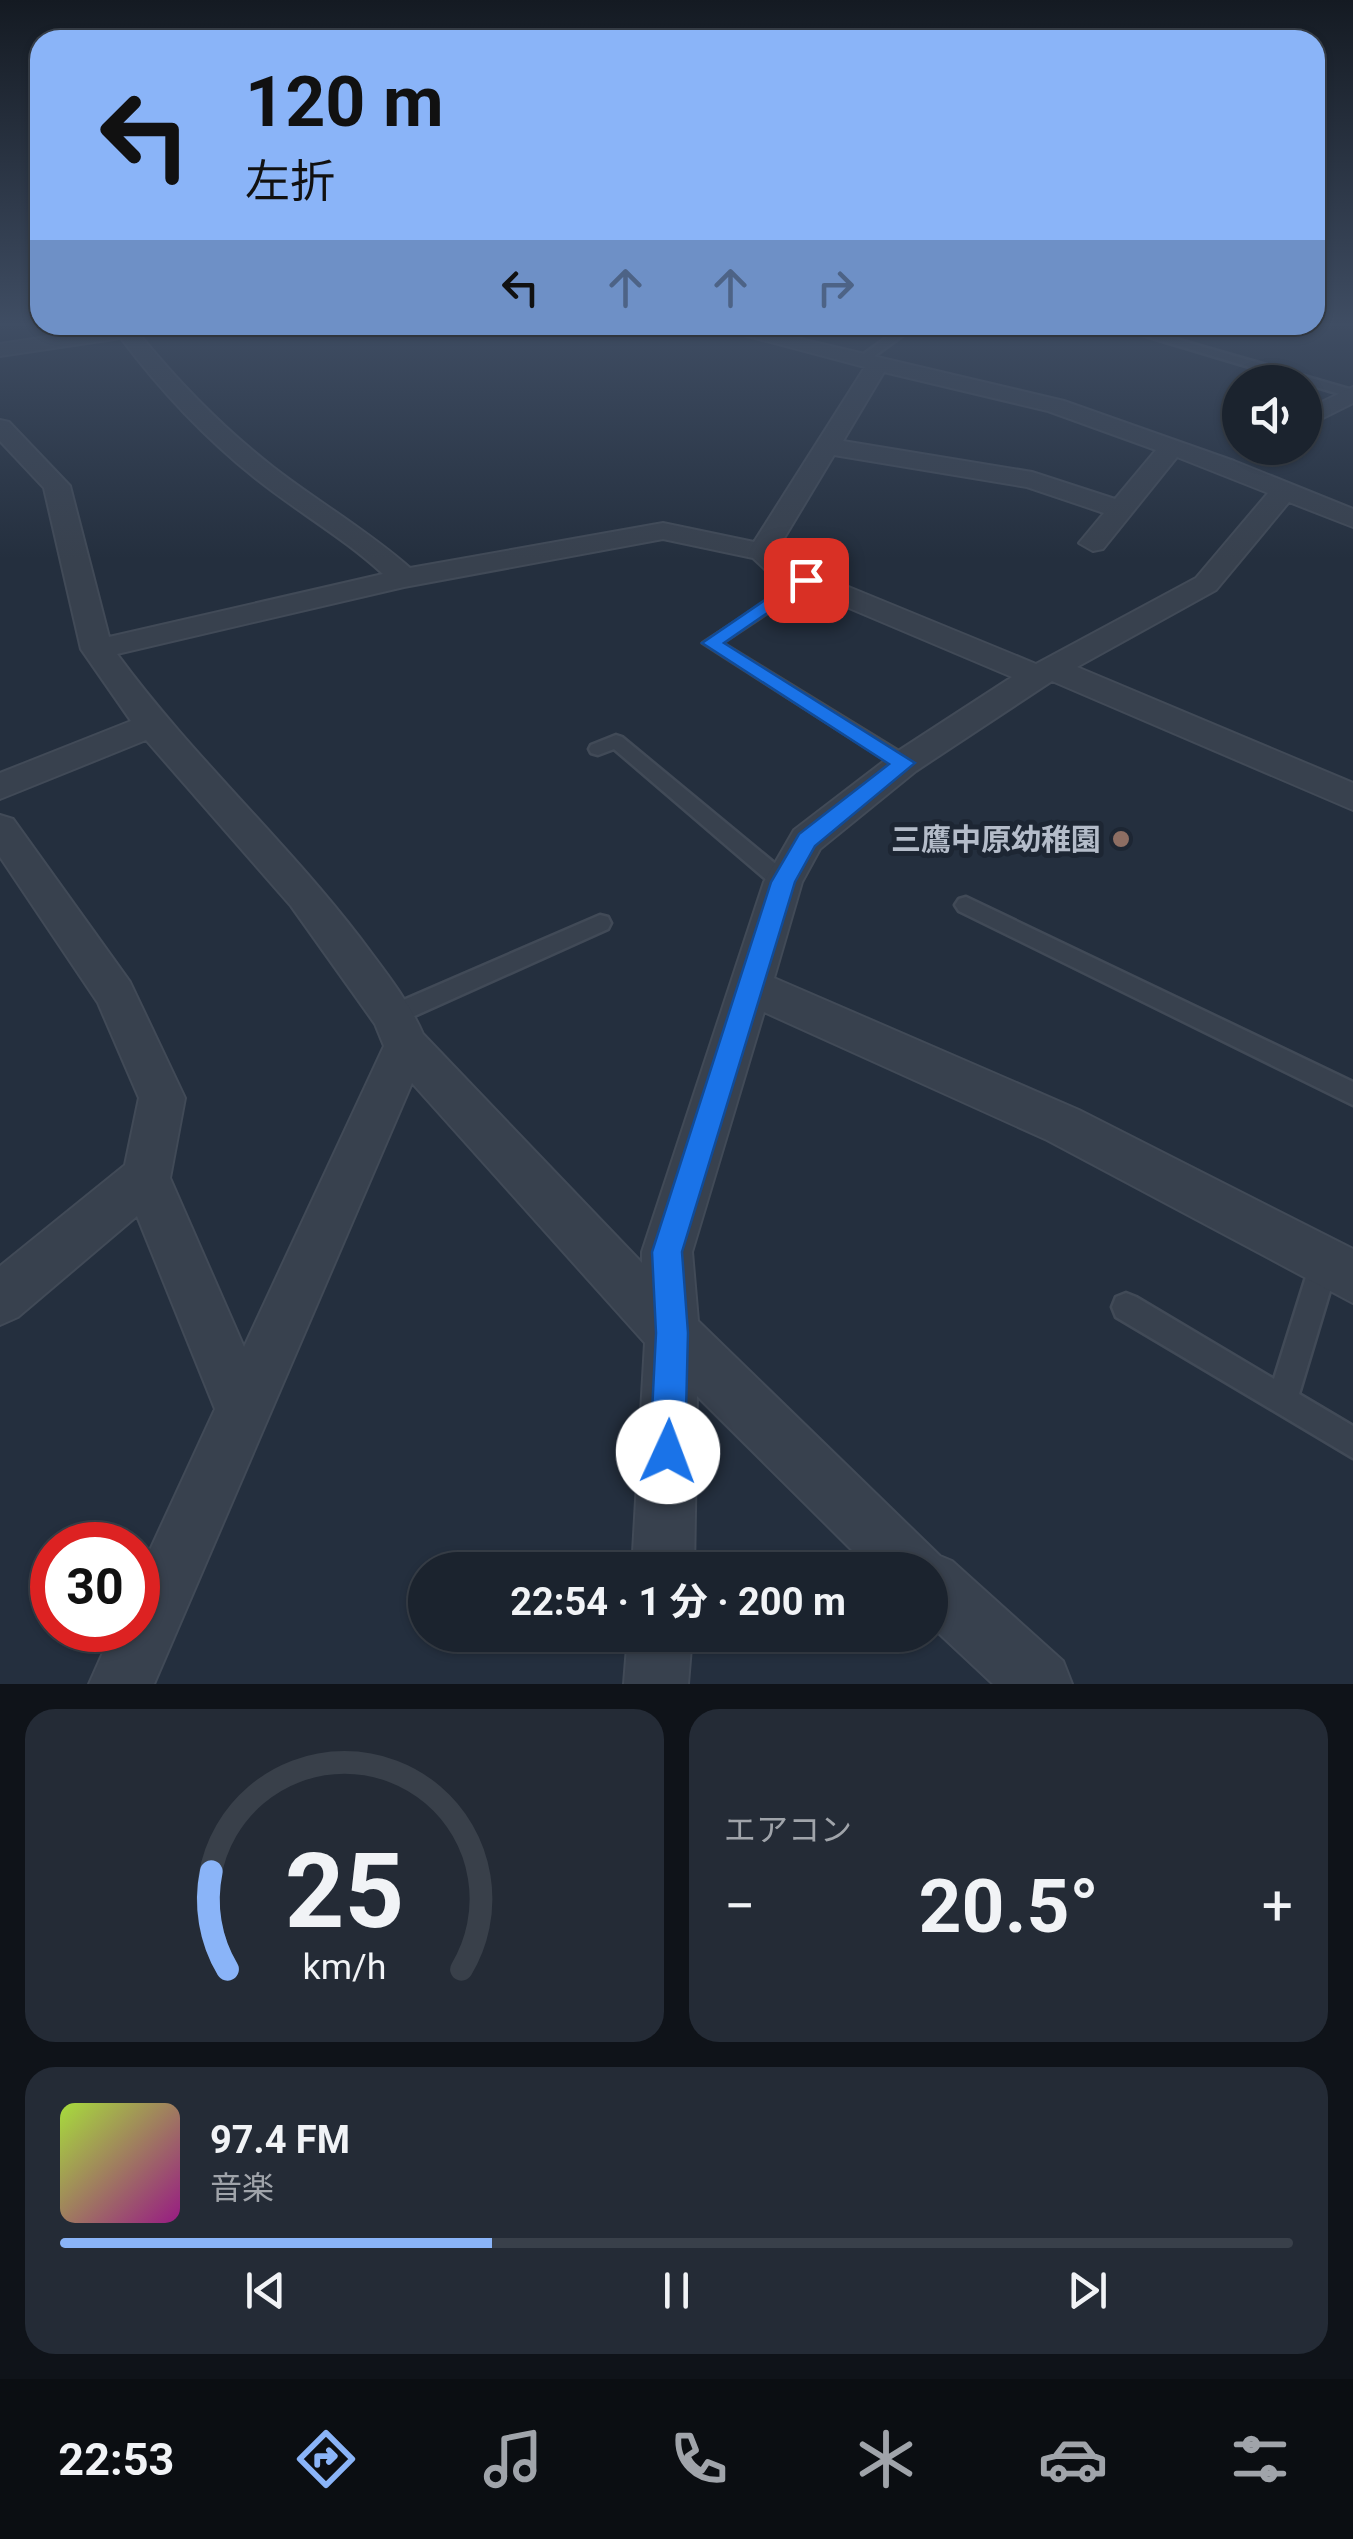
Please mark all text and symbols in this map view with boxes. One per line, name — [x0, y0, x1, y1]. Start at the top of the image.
text: 120 m — [245, 61, 444, 143]
icon: left — [80, 70, 210, 200]
text: 左折 — [245, 155, 335, 208]
icon: left — [493, 260, 548, 315]
icon: ahead — [598, 260, 653, 315]
icon: ahead — [703, 260, 758, 315]
icon: right — [808, 260, 863, 315]
map controls — [1222, 365, 1322, 465]
button: sound — [1222, 365, 1322, 465]
pin — [764, 538, 849, 623]
icon: arrive — [779, 553, 834, 608]
place label: 三鷹中原幼稚園 — [891, 822, 1101, 857]
marker: 三鷹中原幼稚園 — [1110, 828, 1132, 850]
position arrow — [616, 1400, 720, 1504]
speed limit sign: 30 — [30, 1522, 160, 1652]
text: 22:54 · 1 分 · 200 m — [510, 1580, 846, 1624]
text: エアコン — [724, 1811, 852, 1849]
text: 25 — [285, 1831, 404, 1952]
text: 20.5° — [919, 1862, 1099, 1950]
text: − — [724, 1874, 755, 1938]
text: + — [1262, 1874, 1293, 1938]
text: km/h — [303, 1946, 386, 1988]
text: 97.4 FM — [210, 2118, 350, 2162]
text: 音楽 — [210, 2169, 274, 2207]
icon: previous — [238, 2263, 293, 2318]
icon: pause — [649, 2263, 704, 2318]
icon: next — [1060, 2263, 1115, 2318]
icon: directions — [291, 2424, 361, 2494]
icon: music — [478, 2424, 548, 2494]
icon: phone — [664, 2424, 734, 2494]
icon: climate — [851, 2424, 921, 2494]
icon: car — [1038, 2424, 1108, 2494]
icon: filters — [1225, 2424, 1295, 2494]
text: 22:53 — [58, 2433, 174, 2486]

